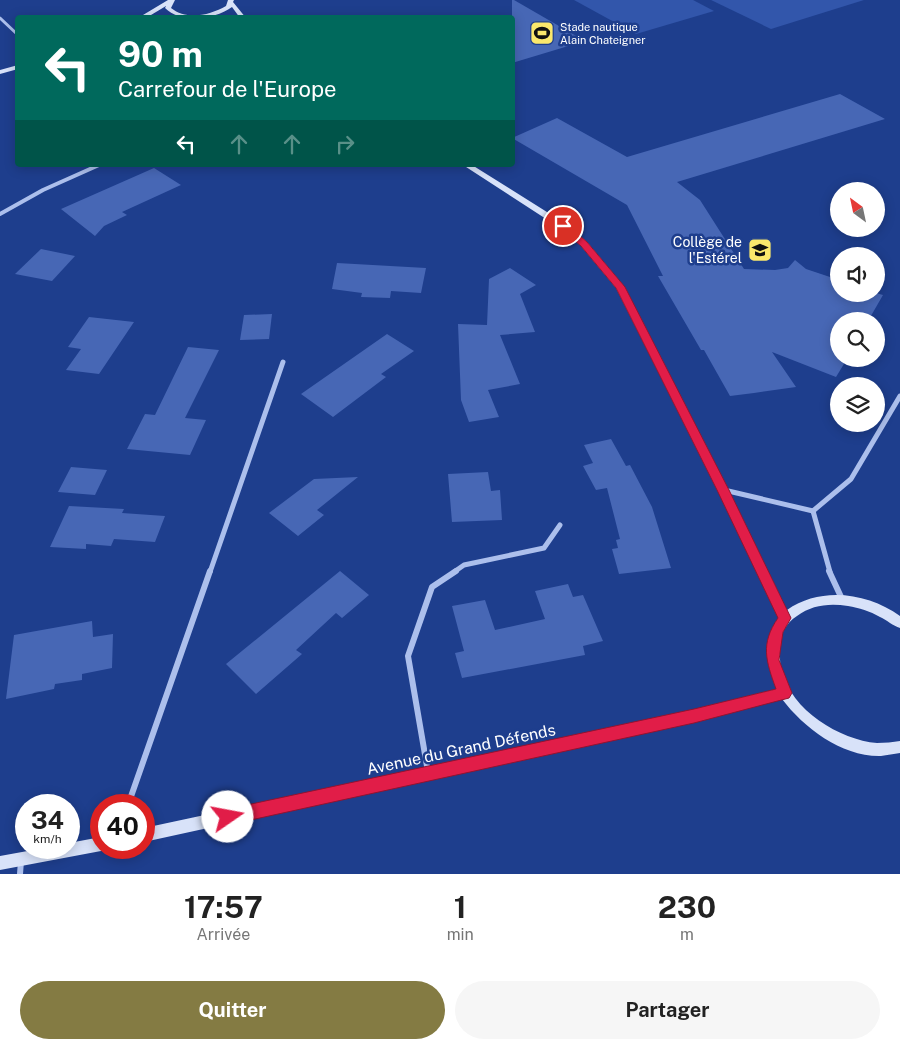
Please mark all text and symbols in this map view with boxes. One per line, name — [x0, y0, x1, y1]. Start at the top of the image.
sports icon: Stade nautique Alain Chateigner — [529, 20, 555, 46]
place label: Stade nautique Alain Chateigner — [560, 21, 646, 46]
text: 90 m — [118, 34, 203, 75]
icon: left — [35, 35, 100, 100]
text: Carrefour de l'Europe — [118, 76, 337, 102]
icon: left — [172, 130, 200, 158]
icon: ahead — [225, 130, 253, 158]
icon: ahead — [278, 130, 306, 158]
icon: right — [331, 130, 359, 158]
north arrow — [830, 182, 885, 238]
map controls — [830, 182, 885, 432]
pin — [542, 205, 584, 247]
icon: arrive — [549, 212, 577, 240]
place label: Collège de l'Estérel — [673, 234, 742, 266]
school or university icon: Collège de l'Estérel — [747, 237, 773, 263]
button: sound — [830, 247, 885, 302]
button: search — [830, 312, 885, 367]
button: layers — [830, 377, 885, 432]
street label: Avenue du Grand Défends — [365, 720, 557, 779]
position arrow — [201, 790, 253, 842]
speed limit sign: 40 — [90, 794, 155, 859]
text: 34 — [31, 805, 64, 835]
text: km/h — [33, 832, 62, 846]
text: 17:57 — [184, 889, 263, 925]
text: 1 — [454, 889, 467, 925]
text: 230 — [658, 889, 716, 925]
text: Arrivée — [196, 925, 250, 944]
text: min — [447, 925, 474, 944]
text: m — [680, 925, 694, 944]
button: Quitter — [20, 981, 445, 1039]
button: Partager — [455, 981, 880, 1039]

